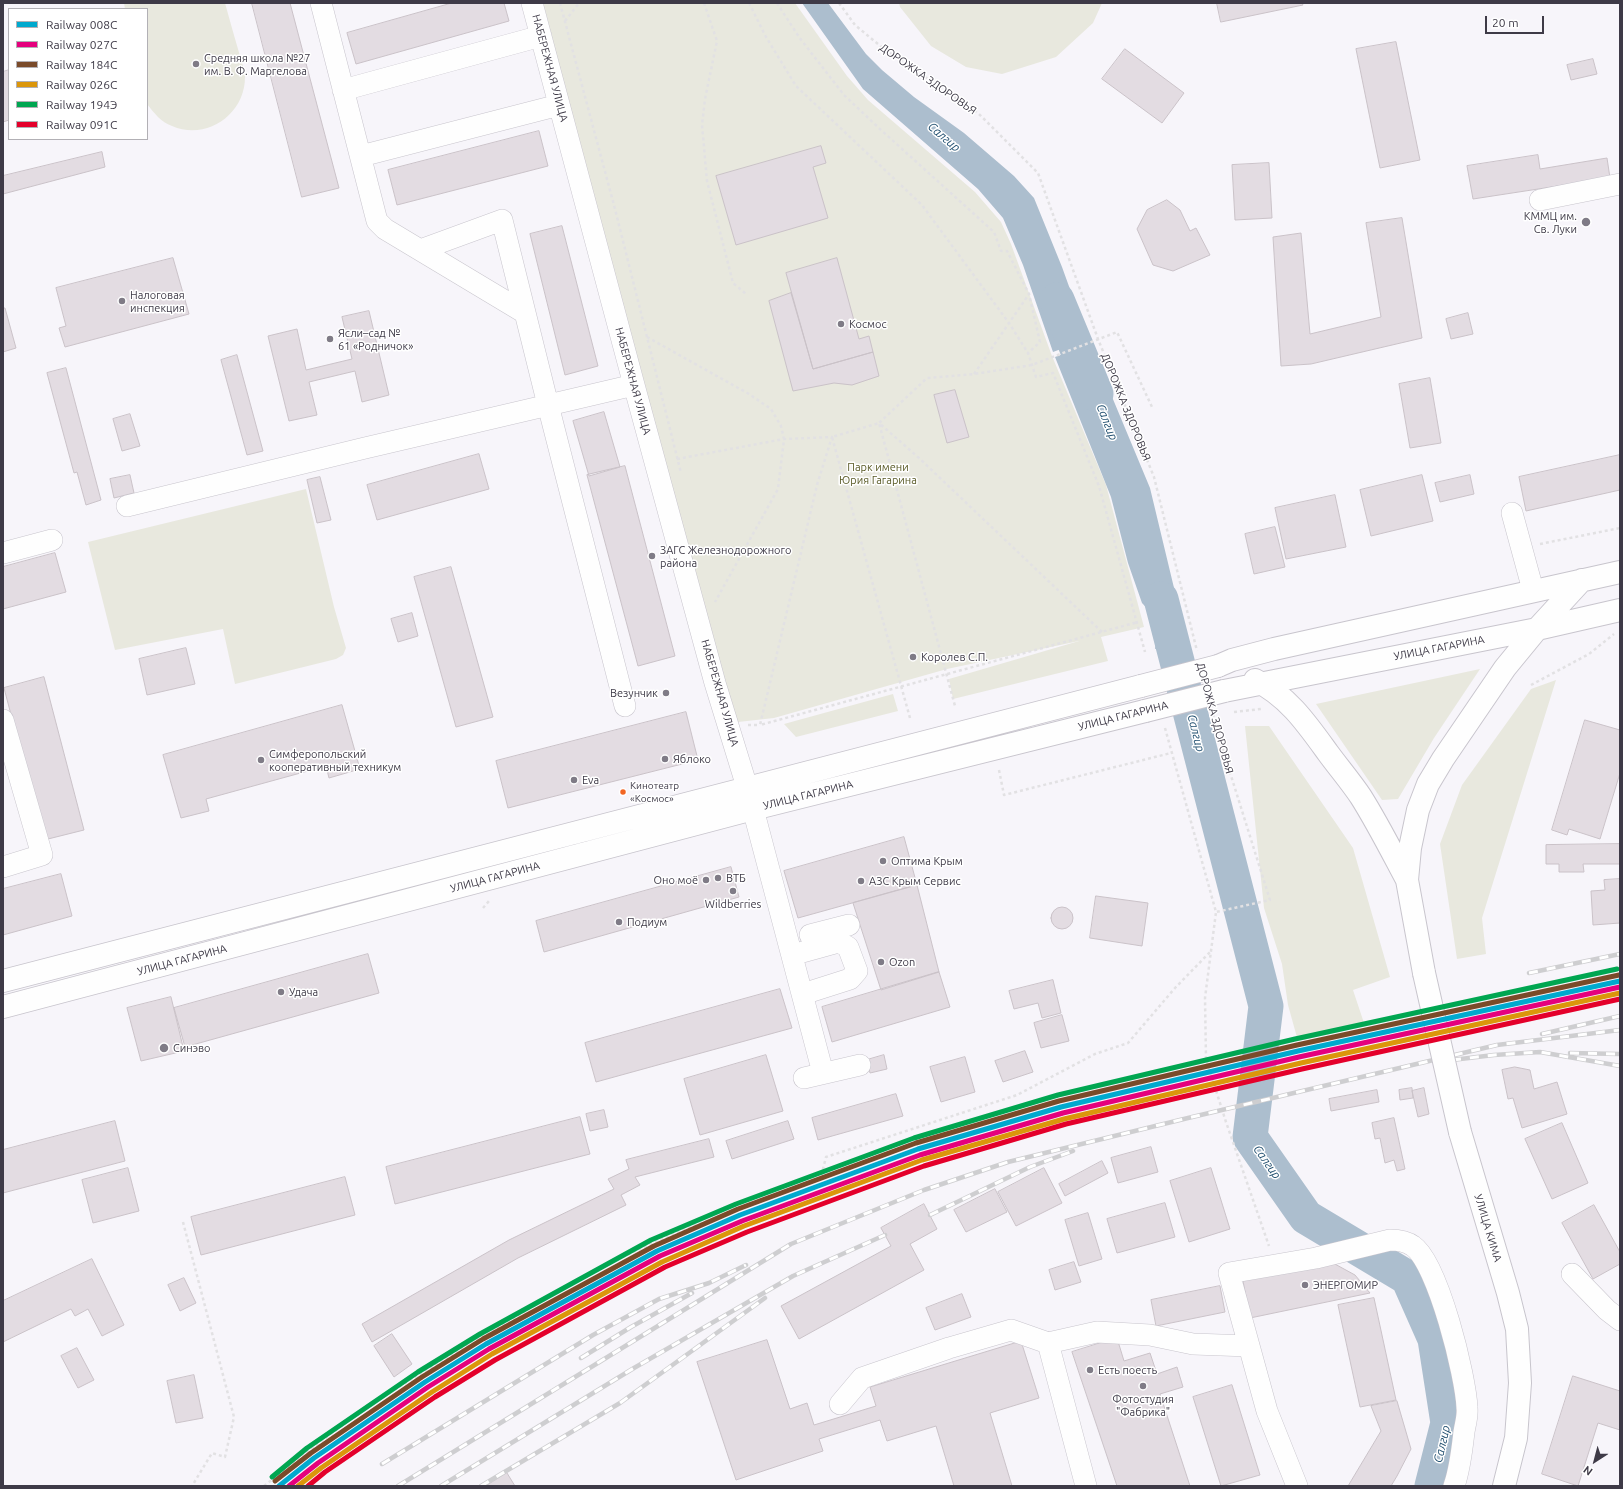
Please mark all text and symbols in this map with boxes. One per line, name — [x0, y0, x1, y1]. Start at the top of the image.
legend — [8, 8, 148, 140]
scale bar — [1487, 8, 1546, 34]
street label: НАБЕРЕЖНАЯ УЛИЦА — [529, 13, 571, 123]
text: 20 m — [1492, 16, 1519, 29]
text: Railway 008С — [46, 18, 117, 31]
text: Railway 027С — [46, 38, 117, 51]
street label: ДОРОЖКА ЗДОРОВЬЯ — [877, 41, 979, 117]
place label: Средняя школа №27 им. В. Ф. Маргелова — [204, 51, 310, 77]
text: Railway 184С — [46, 58, 117, 71]
marker: Средняя школа №27 им. В. Ф. Маргелова — [191, 59, 201, 69]
text: Railway 026С — [46, 78, 117, 91]
text: Railway 194Э — [46, 98, 117, 111]
text: Railway 091С — [46, 118, 117, 131]
water label: Салгир — [925, 119, 963, 155]
place label: КММЦ им. Св. Луки — [1524, 209, 1577, 235]
marker: КММЦ им. Св. Луки — [1580, 216, 1592, 228]
place label: Налоговая инспекция — [130, 288, 185, 314]
marker: Налоговая инспекция — [117, 296, 127, 306]
place label: Космос — [849, 317, 887, 331]
marker: Космос — [836, 319, 846, 329]
place label: Ясли–сад № 61 «Родничок» — [338, 326, 413, 352]
street label: НАБЕРЕЖНАЯ УЛИЦА — [612, 326, 654, 436]
marker: Ясли–сад № 61 «Родничок» — [325, 334, 335, 344]
street label: ДОРОЖКА ЗДОРОВЬЯ — [1098, 351, 1154, 463]
water label: Салгир — [1093, 402, 1121, 442]
park label: Парк имени Юрия Гагарина — [839, 460, 917, 486]
place label: ЗАГС Железнодорожного района — [660, 543, 791, 569]
marker: ЗАГС Железнодорожного района — [647, 551, 657, 561]
street label: УЛИЦА ГАГАРИНА — [1393, 633, 1485, 663]
street label: НАБЕРЕЖНАЯ УЛИЦА — [698, 638, 742, 748]
place label: Королев С.П. — [921, 650, 988, 664]
marker: Королев С.П. — [908, 652, 918, 662]
street label: ДОРОЖКА ЗДОРОВЬЯ — [1194, 661, 1236, 775]
place label: Везунчик — [610, 686, 658, 700]
marker: Везунчик — [661, 688, 671, 698]
street label: УЛИЦА ГАГАРИНА — [1077, 698, 1169, 734]
water label: Салгир — [1184, 713, 1208, 753]
place label: Симферопольский кооперативный техникум — [269, 747, 401, 773]
place label: Яблоко — [673, 752, 711, 766]
marker: Яблоко — [660, 754, 670, 764]
marker: Симферопольский кооперативный техникум — [256, 755, 266, 765]
place label: Eva — [582, 773, 599, 787]
marker: Eva — [569, 775, 579, 785]
street label: УЛИЦА ГАГАРИНА — [762, 777, 854, 813]
place label: Кинотеатр «Космос» — [630, 780, 679, 804]
marker: Кинотеатр «Космос» — [618, 787, 628, 797]
place label: Оптима Крым — [891, 854, 963, 868]
marker: Оптима Крым — [878, 856, 888, 866]
street label: УЛИЦА ГАГАРИНА — [449, 859, 541, 895]
place label: ВТБ — [726, 871, 746, 885]
place label: Оно моё — [654, 873, 698, 887]
marker: ВТБ — [713, 873, 723, 883]
place label: АЗС Крым Сервис — [869, 874, 961, 888]
marker: Оно моё — [701, 875, 711, 885]
marker: АЗС Крым Сервис — [856, 876, 866, 886]
marker: Wildberries — [728, 886, 738, 896]
place label: Wildberries — [705, 897, 761, 911]
place label: Подиум — [627, 915, 667, 929]
marker: Подиум — [614, 917, 624, 927]
street label: УЛИЦА ГАГАРИНА — [136, 942, 228, 978]
place label: Ozon — [889, 955, 915, 969]
marker: Ozon — [876, 957, 886, 967]
place label: Удача — [289, 985, 318, 999]
marker: Удача — [276, 987, 286, 997]
place label: Синэво — [173, 1041, 210, 1055]
marker: Синэво — [158, 1042, 170, 1054]
water label: Салгир — [1250, 1142, 1284, 1182]
street label: УЛИЦА КИМА — [1471, 1193, 1505, 1263]
place label: ЭНЕРГОМИР — [1313, 1278, 1378, 1292]
marker: ЭНЕРГОМИР — [1300, 1280, 1310, 1290]
place label: Есть поесть — [1098, 1363, 1157, 1377]
marker: Есть поесть — [1085, 1365, 1095, 1375]
marker: Фотостудия "Фабрика" — [1138, 1381, 1148, 1391]
place label: Фотостудия "Фабрика" — [1112, 1392, 1174, 1418]
water label: Салгир — [1431, 1424, 1453, 1464]
north arrow — [1575, 1441, 1615, 1481]
text: N — [1581, 1463, 1595, 1478]

